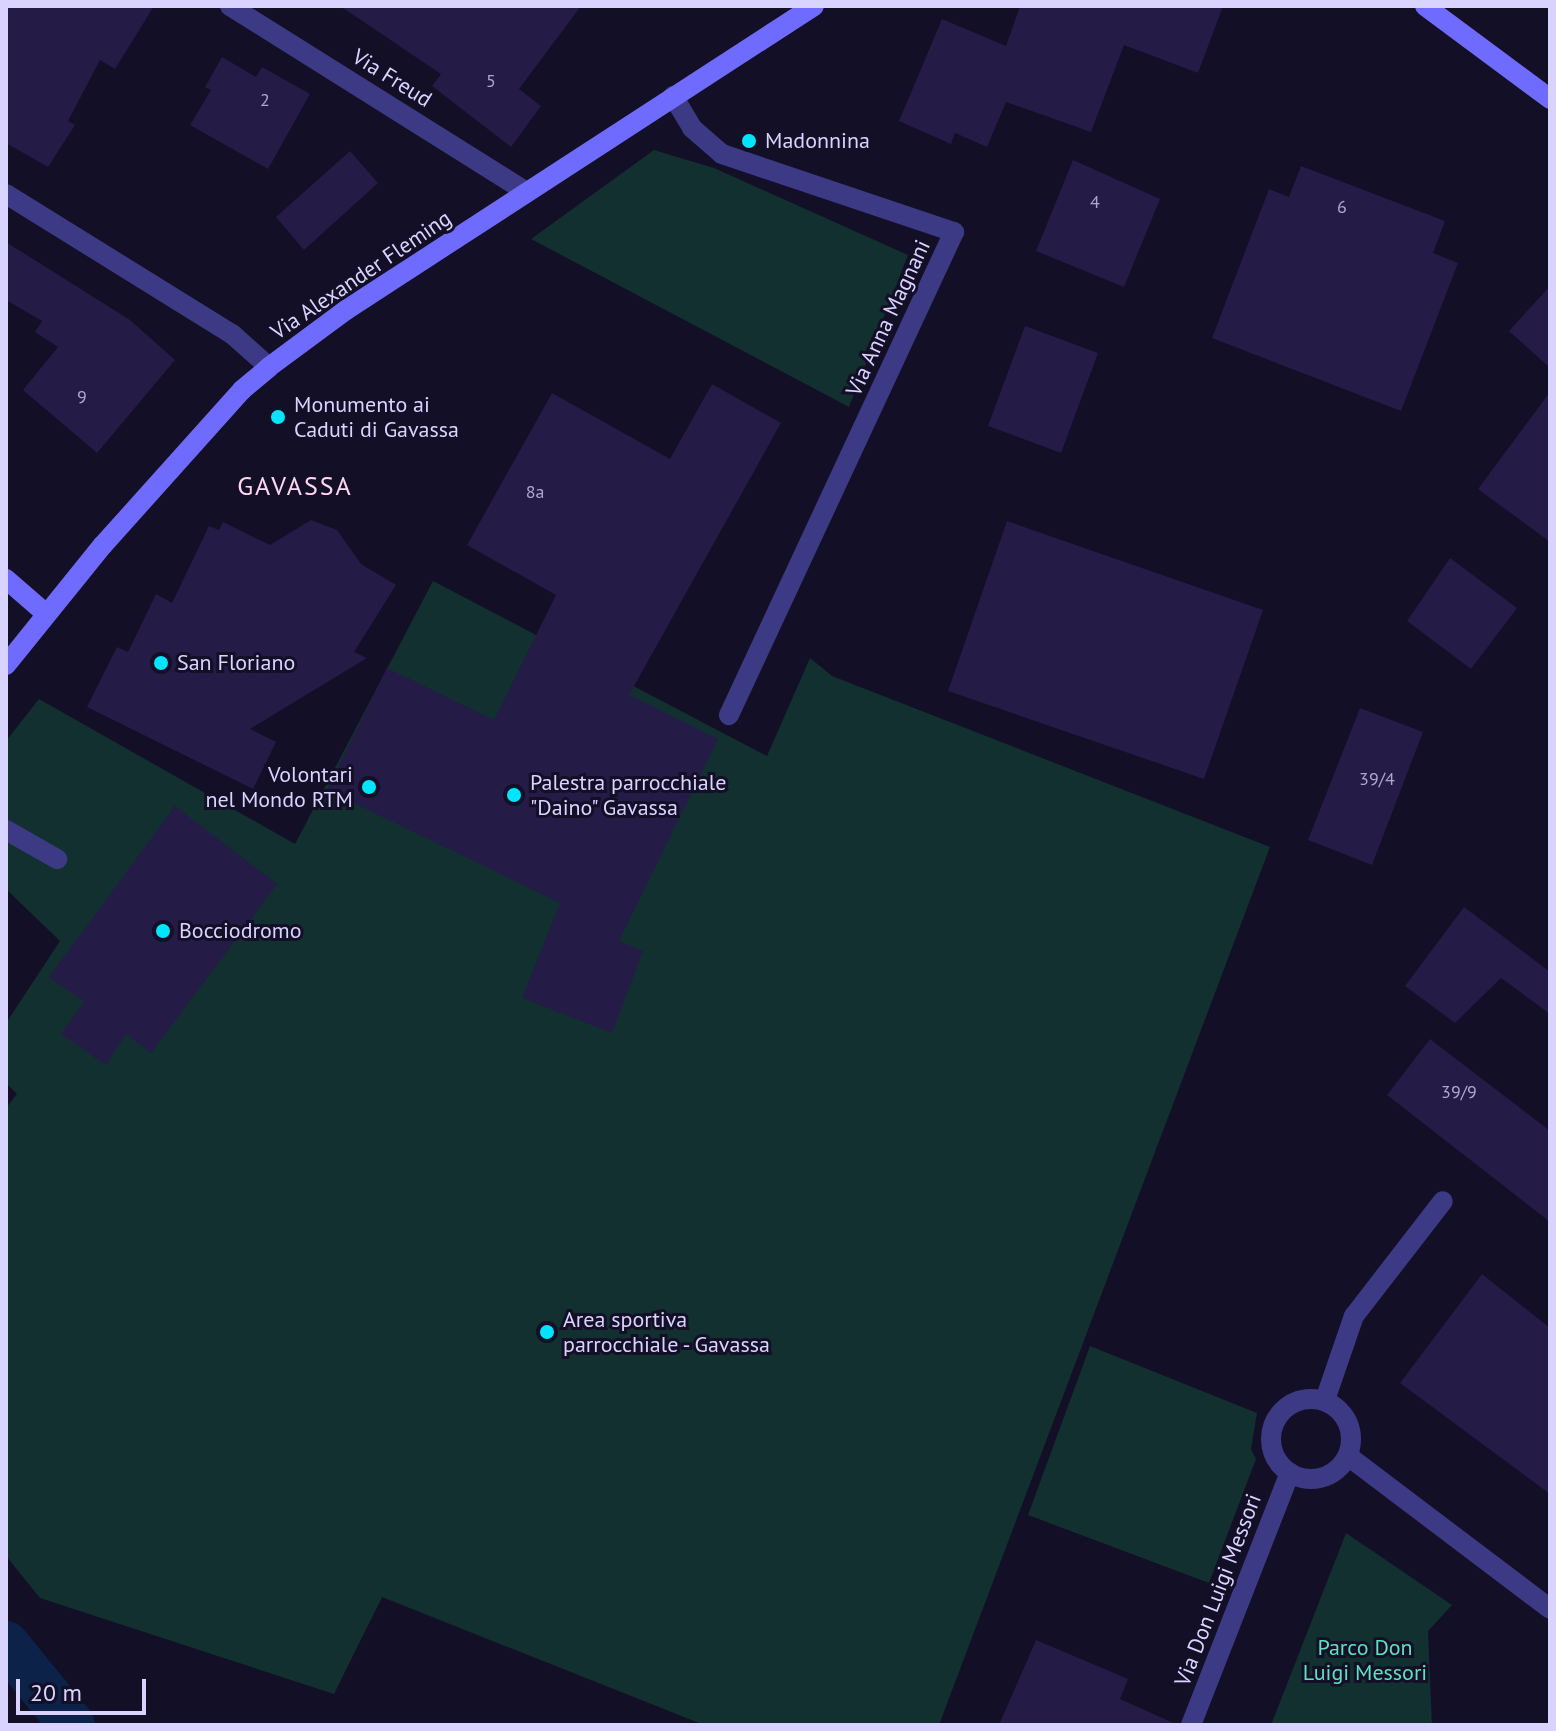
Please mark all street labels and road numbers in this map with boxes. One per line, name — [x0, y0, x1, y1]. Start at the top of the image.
street label: Via Freud — [347, 43, 437, 113]
street label: Via Alexander Fleming — [266, 205, 456, 345]
street label: Via Anna Magnani — [840, 235, 936, 401]
street label: Via Don Luigi Messori — [1169, 1490, 1267, 1690]

